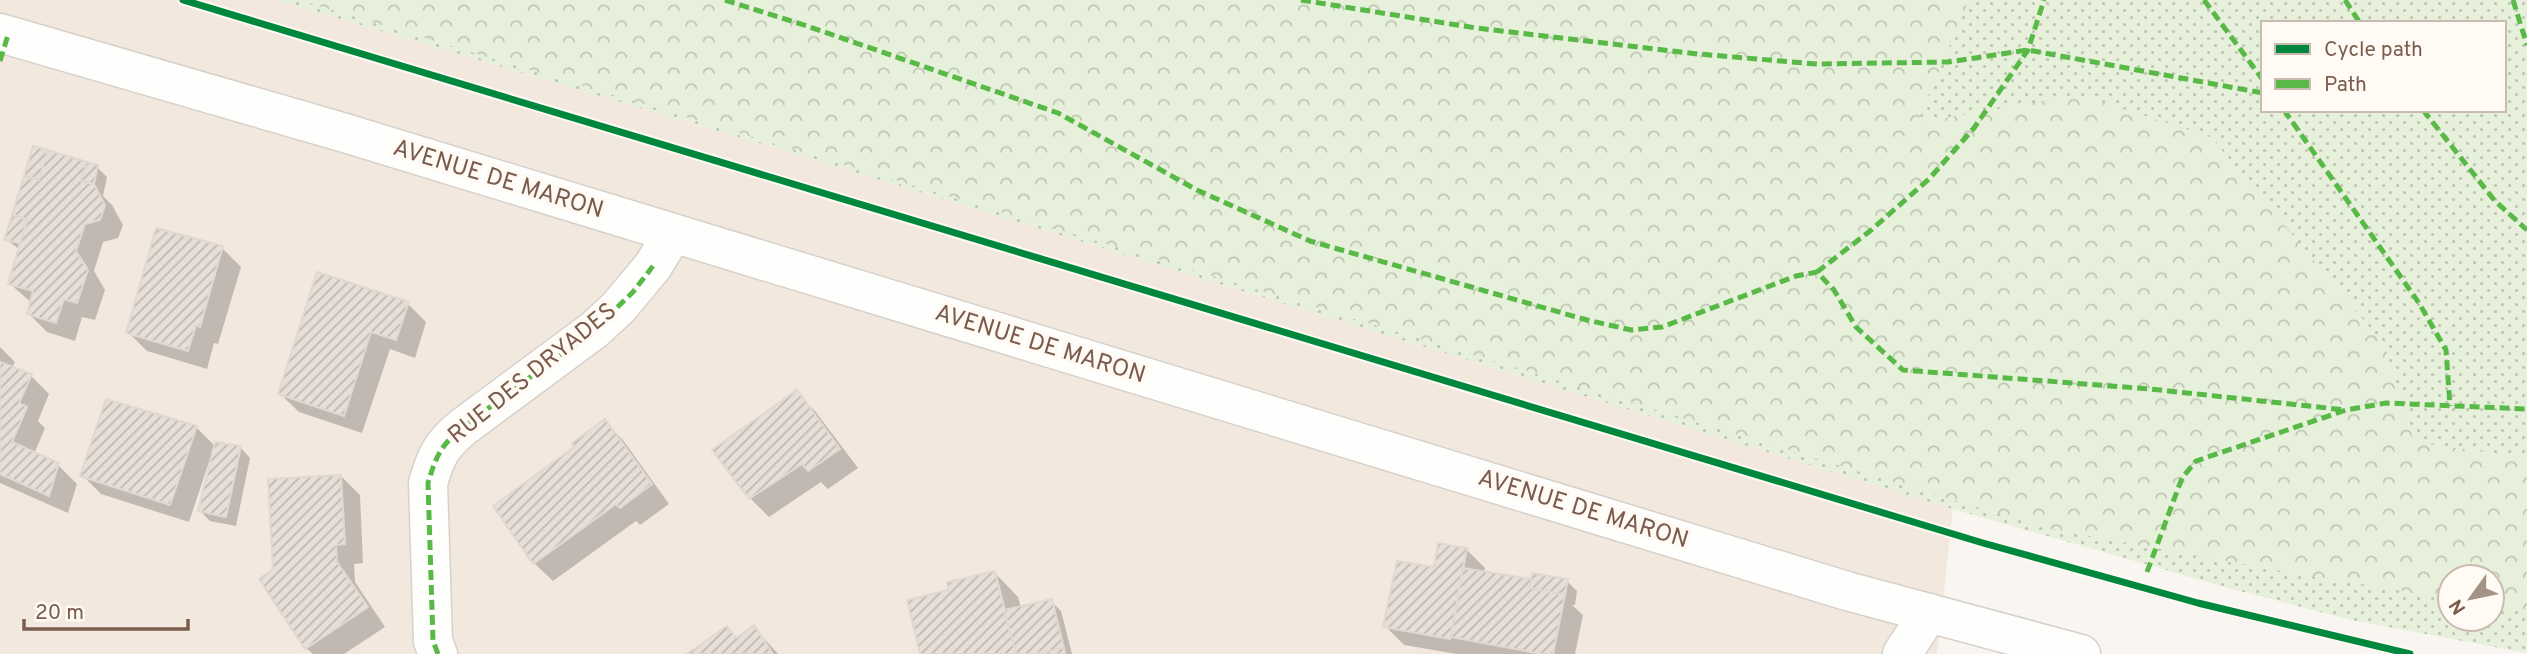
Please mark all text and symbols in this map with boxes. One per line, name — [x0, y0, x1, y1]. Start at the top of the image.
legend — [2261, 21, 2506, 112]
text: Cycle path — [2324, 37, 2423, 64]
text: Path — [2324, 72, 2367, 99]
street label: AVENUE DE MARON — [389, 134, 607, 226]
street label: RUE DES DRYADES — [443, 297, 623, 451]
street label: AVENUE DE MARON — [931, 299, 1149, 391]
street label: AVENUE DE MARON — [1474, 464, 1692, 556]
north arrow — [2436, 563, 2506, 633]
scale bar — [24, 588, 189, 632]
text: N — [2445, 594, 2472, 618]
text: 20 m — [35, 600, 84, 627]

